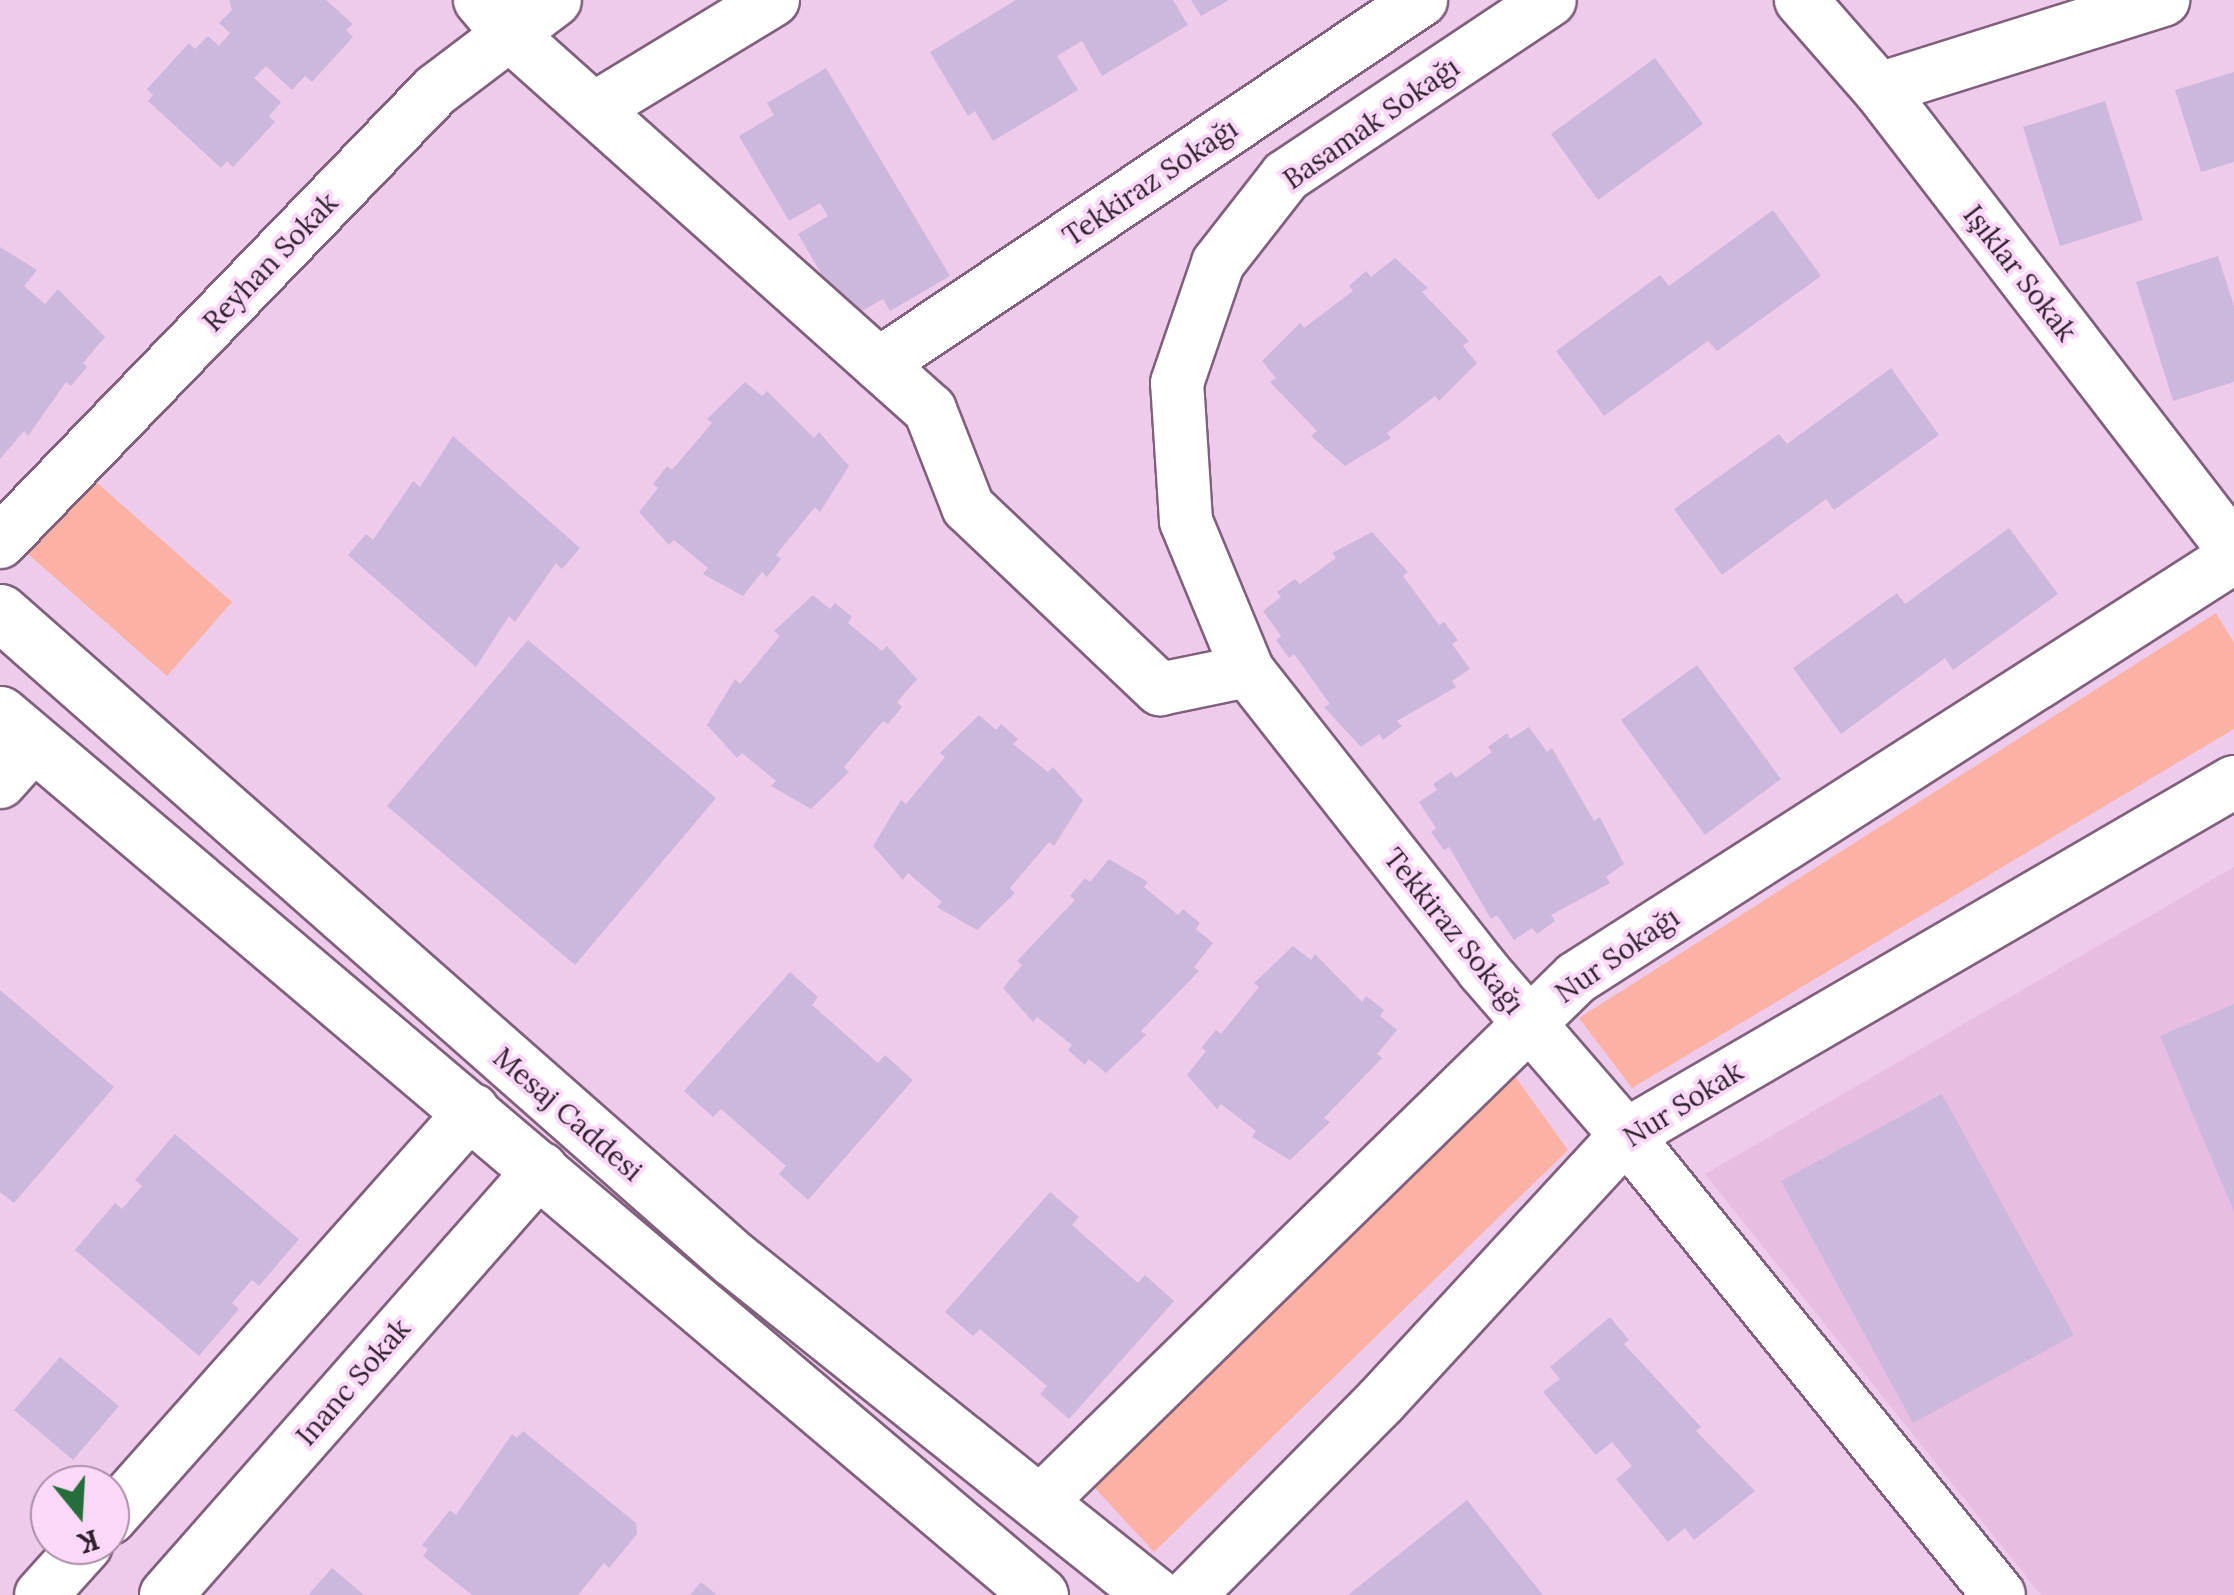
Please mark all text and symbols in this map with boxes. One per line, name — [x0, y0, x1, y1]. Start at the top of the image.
street label: Basamak Sokağı — [1277, 50, 1465, 196]
street label: Tekkiraz Sokağı — [1056, 111, 1244, 253]
street label: Reyhan Sokak — [196, 186, 344, 338]
street label: Işıklar Sokak — [1956, 198, 2084, 348]
street label: Tekkiraz Sokağı — [1377, 841, 1531, 1021]
street label: Nur Sokağı — [1549, 900, 1685, 1010]
street label: Mesaj Caddesi — [487, 1040, 649, 1188]
street label: Nur Sokak — [1617, 1054, 1749, 1154]
street label: Inanc Sokak — [289, 1312, 417, 1452]
north arrow — [30, 1465, 130, 1565]
text: K — [74, 1521, 104, 1562]

